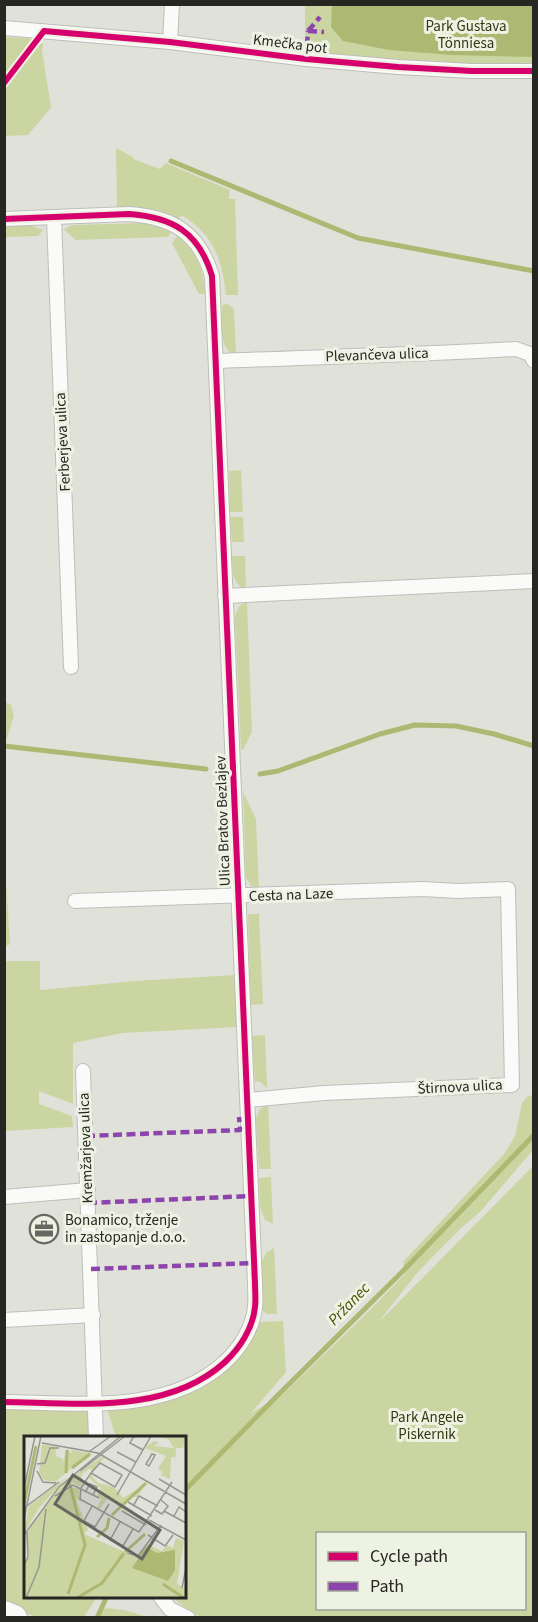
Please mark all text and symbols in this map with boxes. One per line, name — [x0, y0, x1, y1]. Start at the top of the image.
park label: Park Gustava Tönniesa — [425, 16, 507, 54]
street label: Kmečka pot — [252, 29, 328, 59]
street label: Plevančeva ulica — [325, 343, 429, 367]
street label: Ferberjeva ulica — [50, 392, 76, 492]
street label: Ulica Bratov Bezlajev — [210, 755, 236, 887]
street label: Cesta na Laze — [248, 883, 334, 907]
street label: Štirnova ulica — [417, 1074, 503, 1100]
street label: Kremžarjeva ulica — [74, 1092, 98, 1204]
place label: Bonamico, trženje in zastopanje d.o.o. — [65, 1210, 186, 1248]
office icon: Bonamico, trženje in zastopanje d.o.o. — [28, 1213, 60, 1245]
water label: Pržanec — [323, 1278, 375, 1330]
park label: Park Angele Piskernik — [390, 1407, 464, 1445]
inset map — [24, 1436, 186, 1598]
legend — [316, 1532, 526, 1610]
text: Cycle path — [370, 1544, 448, 1569]
text: Path — [370, 1574, 404, 1599]

